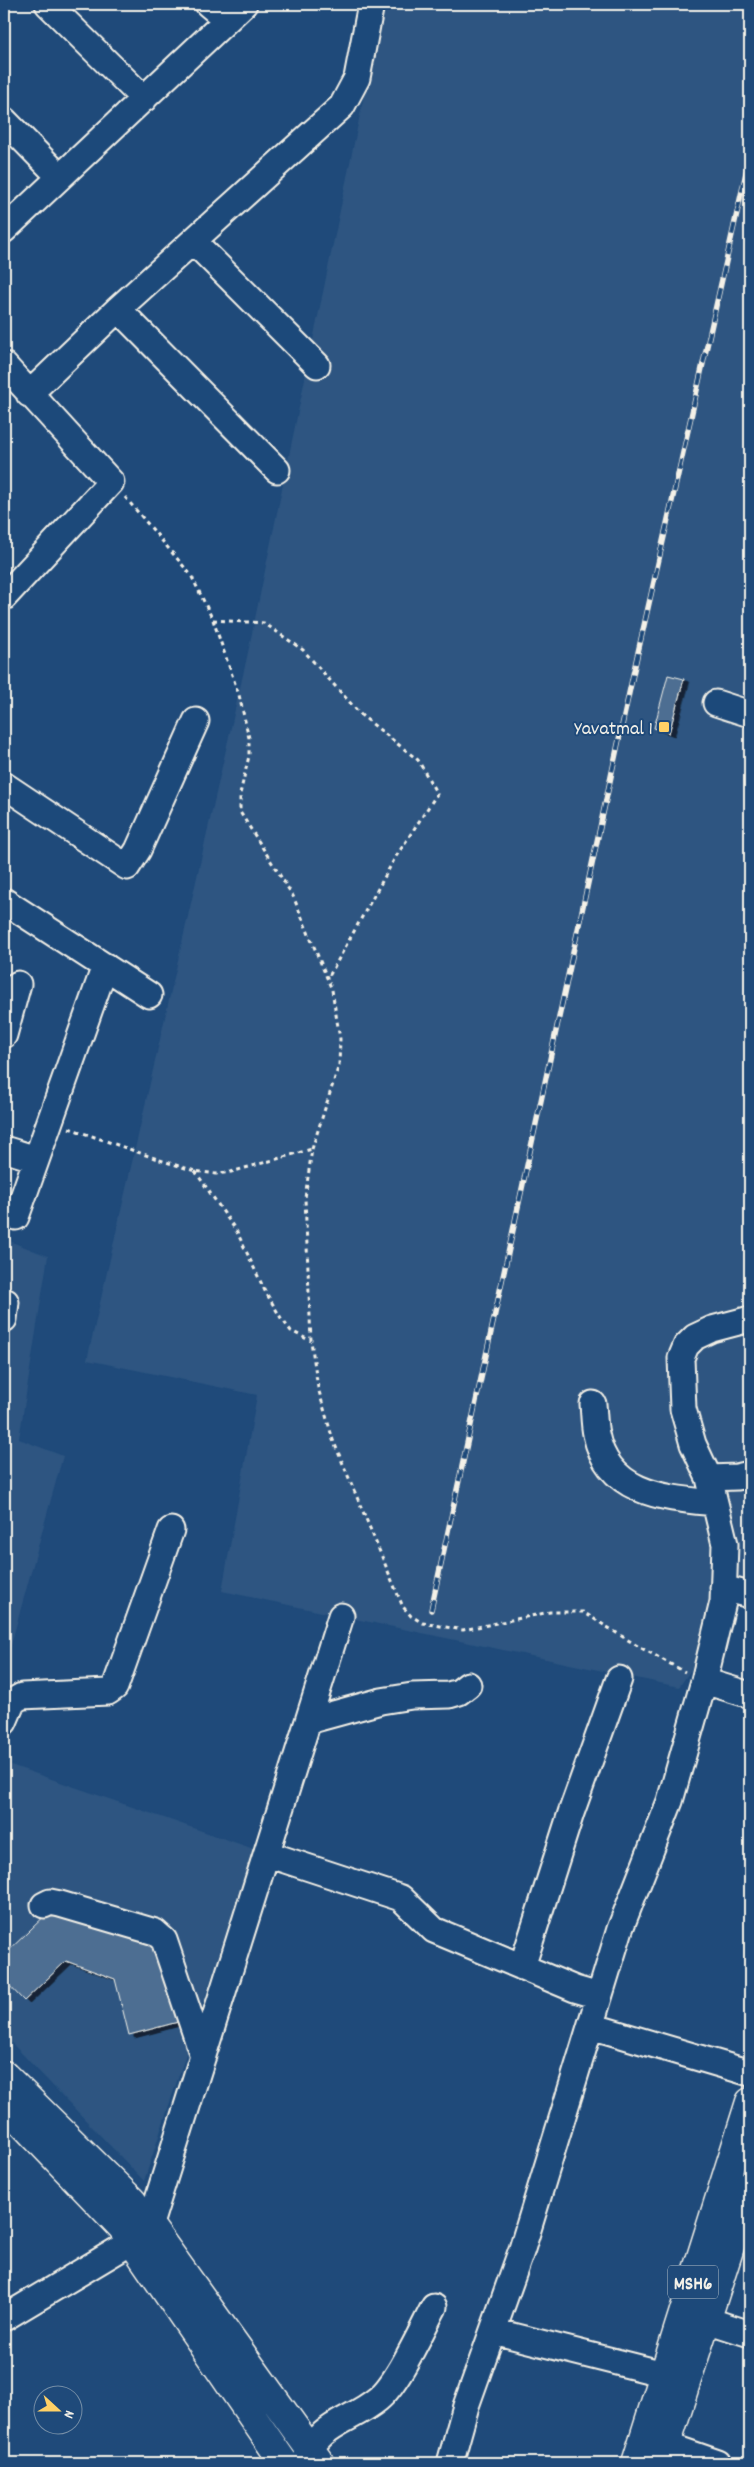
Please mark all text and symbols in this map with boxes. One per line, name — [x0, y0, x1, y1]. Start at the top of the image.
place label: Yavatmal 1 — [574, 716, 653, 744]
marker: Yavatmal 1 — [657, 720, 671, 734]
road number: MSH6 — [668, 2266, 718, 2298]
north arrow — [32, 2384, 82, 2434]
text: N — [58, 2407, 79, 2421]

